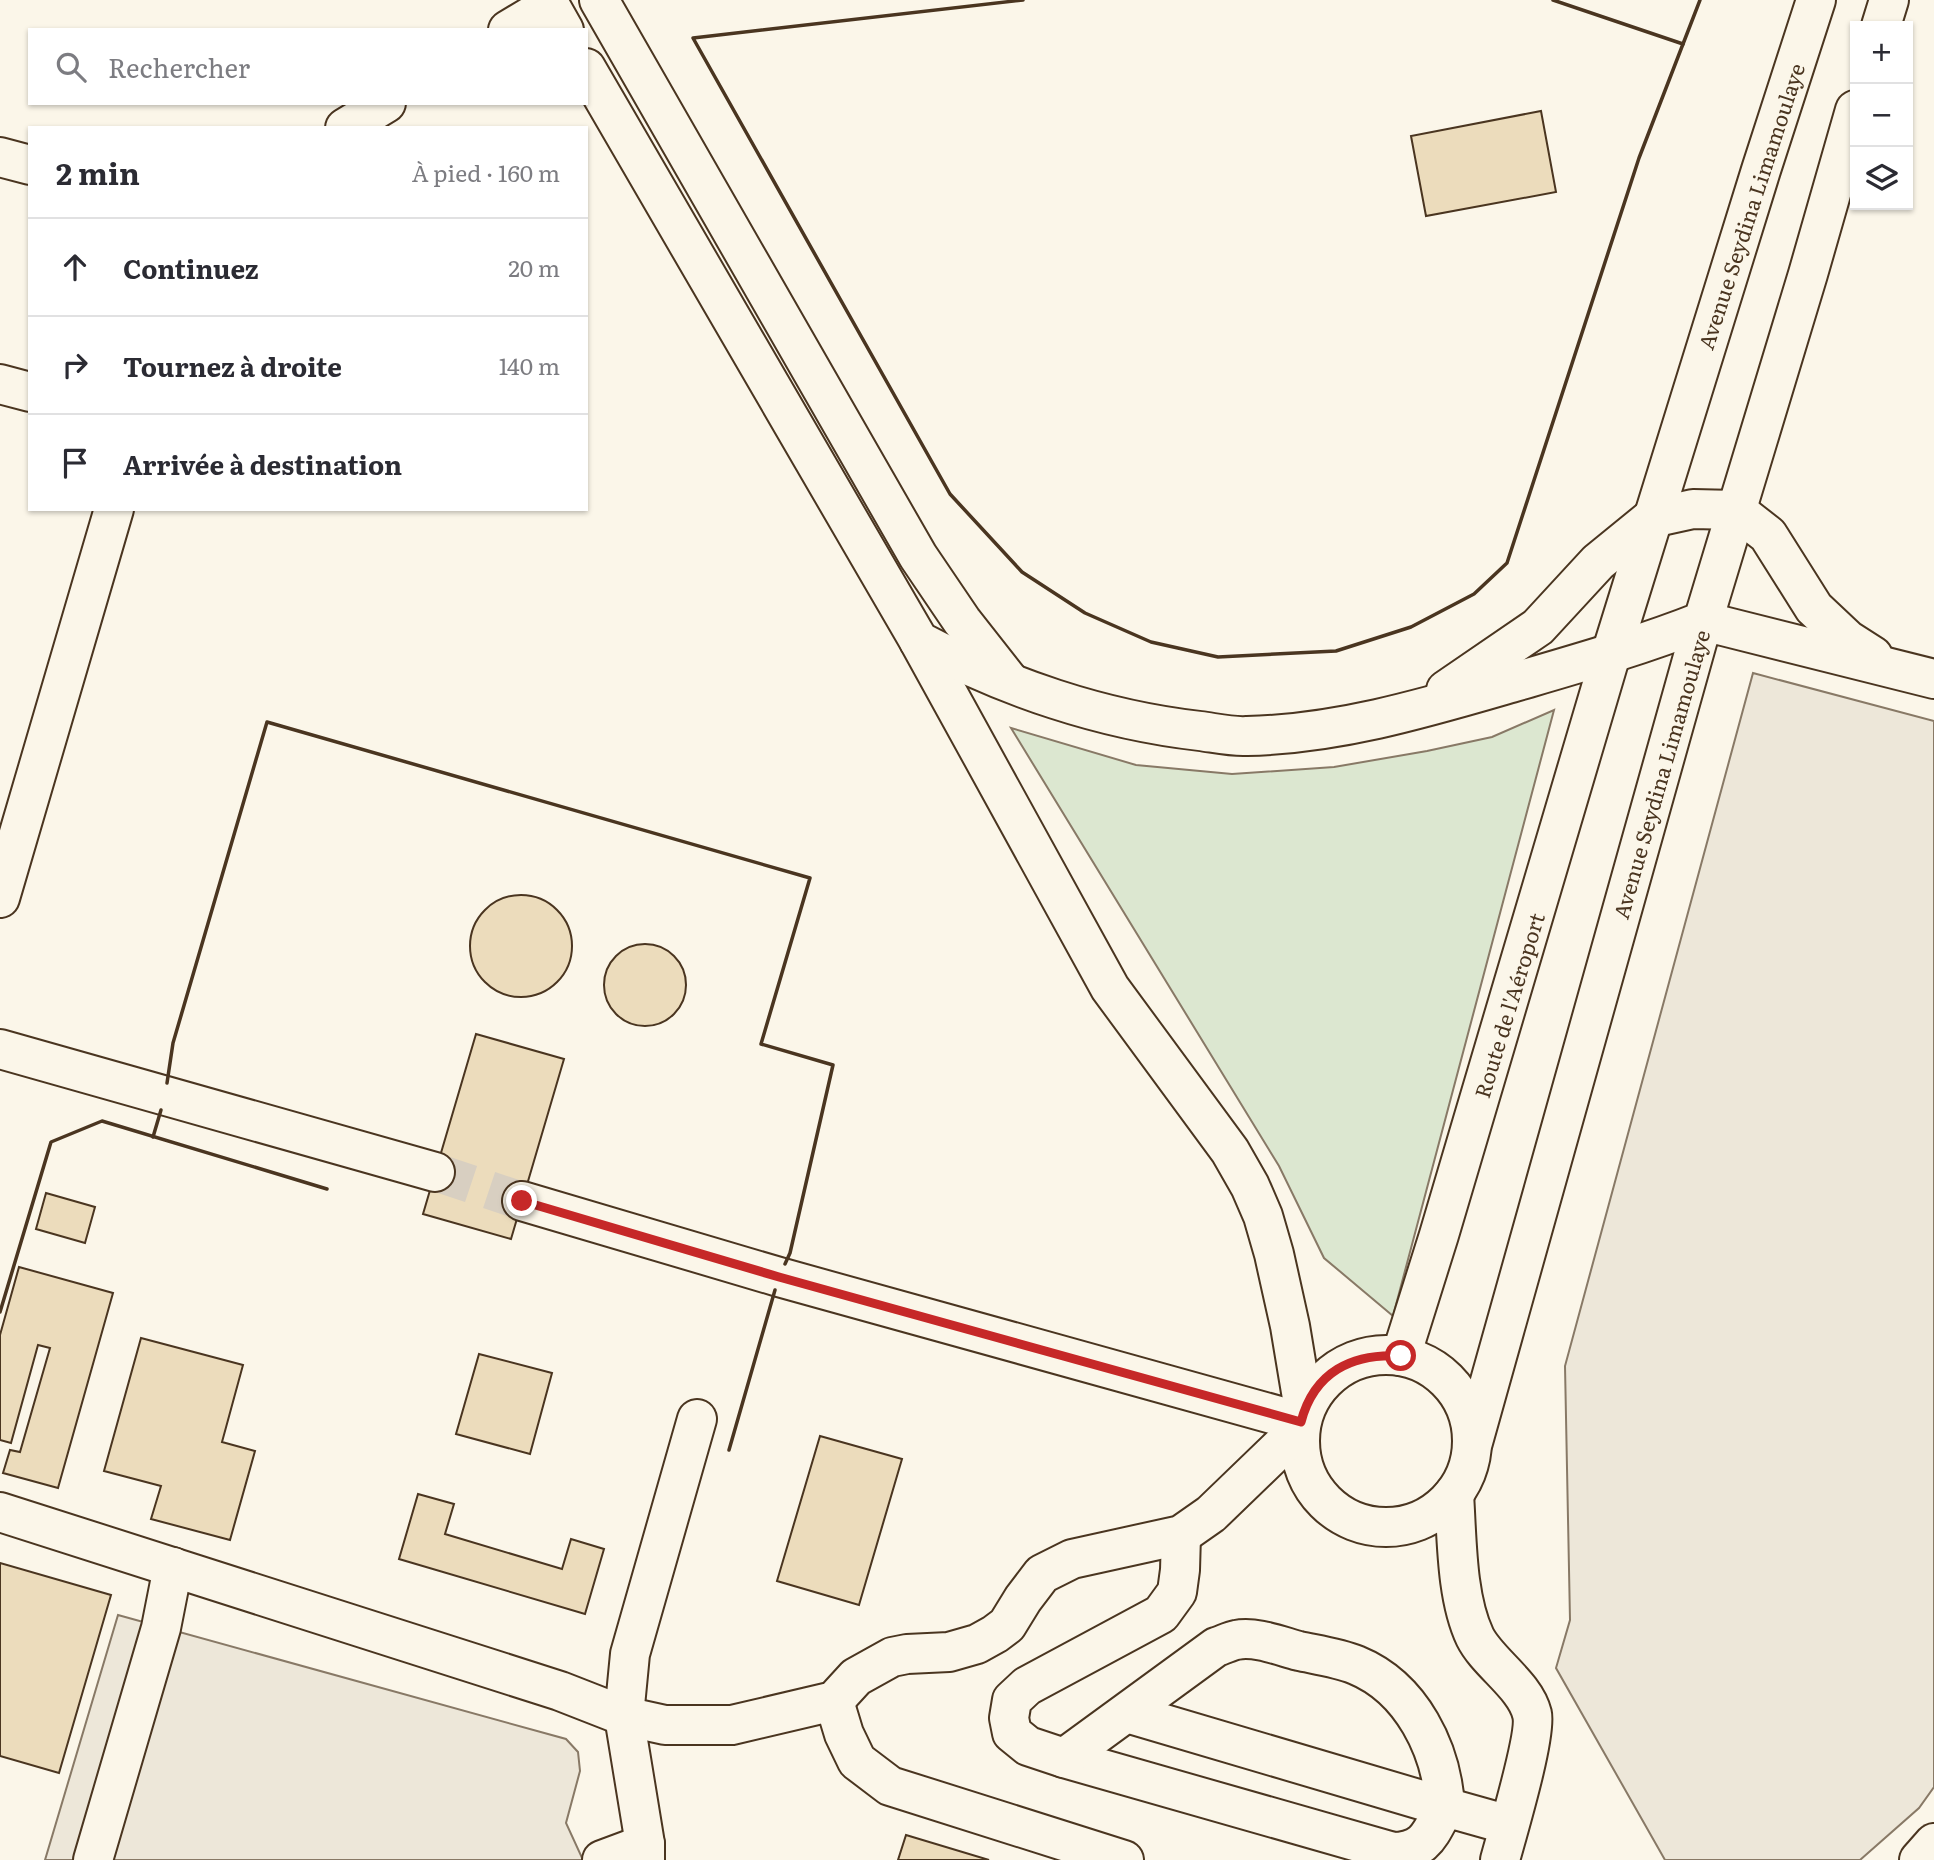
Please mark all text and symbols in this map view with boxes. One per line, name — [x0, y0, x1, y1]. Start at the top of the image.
map controls — [1850, 21, 1913, 210]
button: + — [1850, 21, 1913, 84]
search box — [28, 28, 588, 105]
text: Rechercher — [108, 47, 250, 86]
icon: search — [52, 48, 90, 86]
street label: Avenue Seydina Limamoulaye — [1689, 59, 1811, 353]
button: − — [1850, 84, 1913, 147]
button: layers — [1850, 147, 1913, 210]
text: 2 min — [56, 150, 140, 194]
text: À pied · 160 m — [412, 155, 560, 189]
icon: ahead — [56, 248, 94, 286]
text: Continuez — [123, 248, 259, 287]
text: 20 m — [508, 250, 560, 284]
icon: right — [56, 346, 94, 384]
text: Tournez à droite — [123, 346, 342, 385]
text: 140 m — [499, 348, 560, 382]
icon: arrive — [56, 444, 94, 482]
text: Arrivée à destination — [123, 444, 402, 483]
street label: Avenue Seydina Limamoulaye — [1604, 626, 1716, 922]
street label: Route de l'Aéroport — [1465, 908, 1551, 1101]
route end — [506, 1185, 537, 1216]
route start — [1385, 1340, 1416, 1371]

